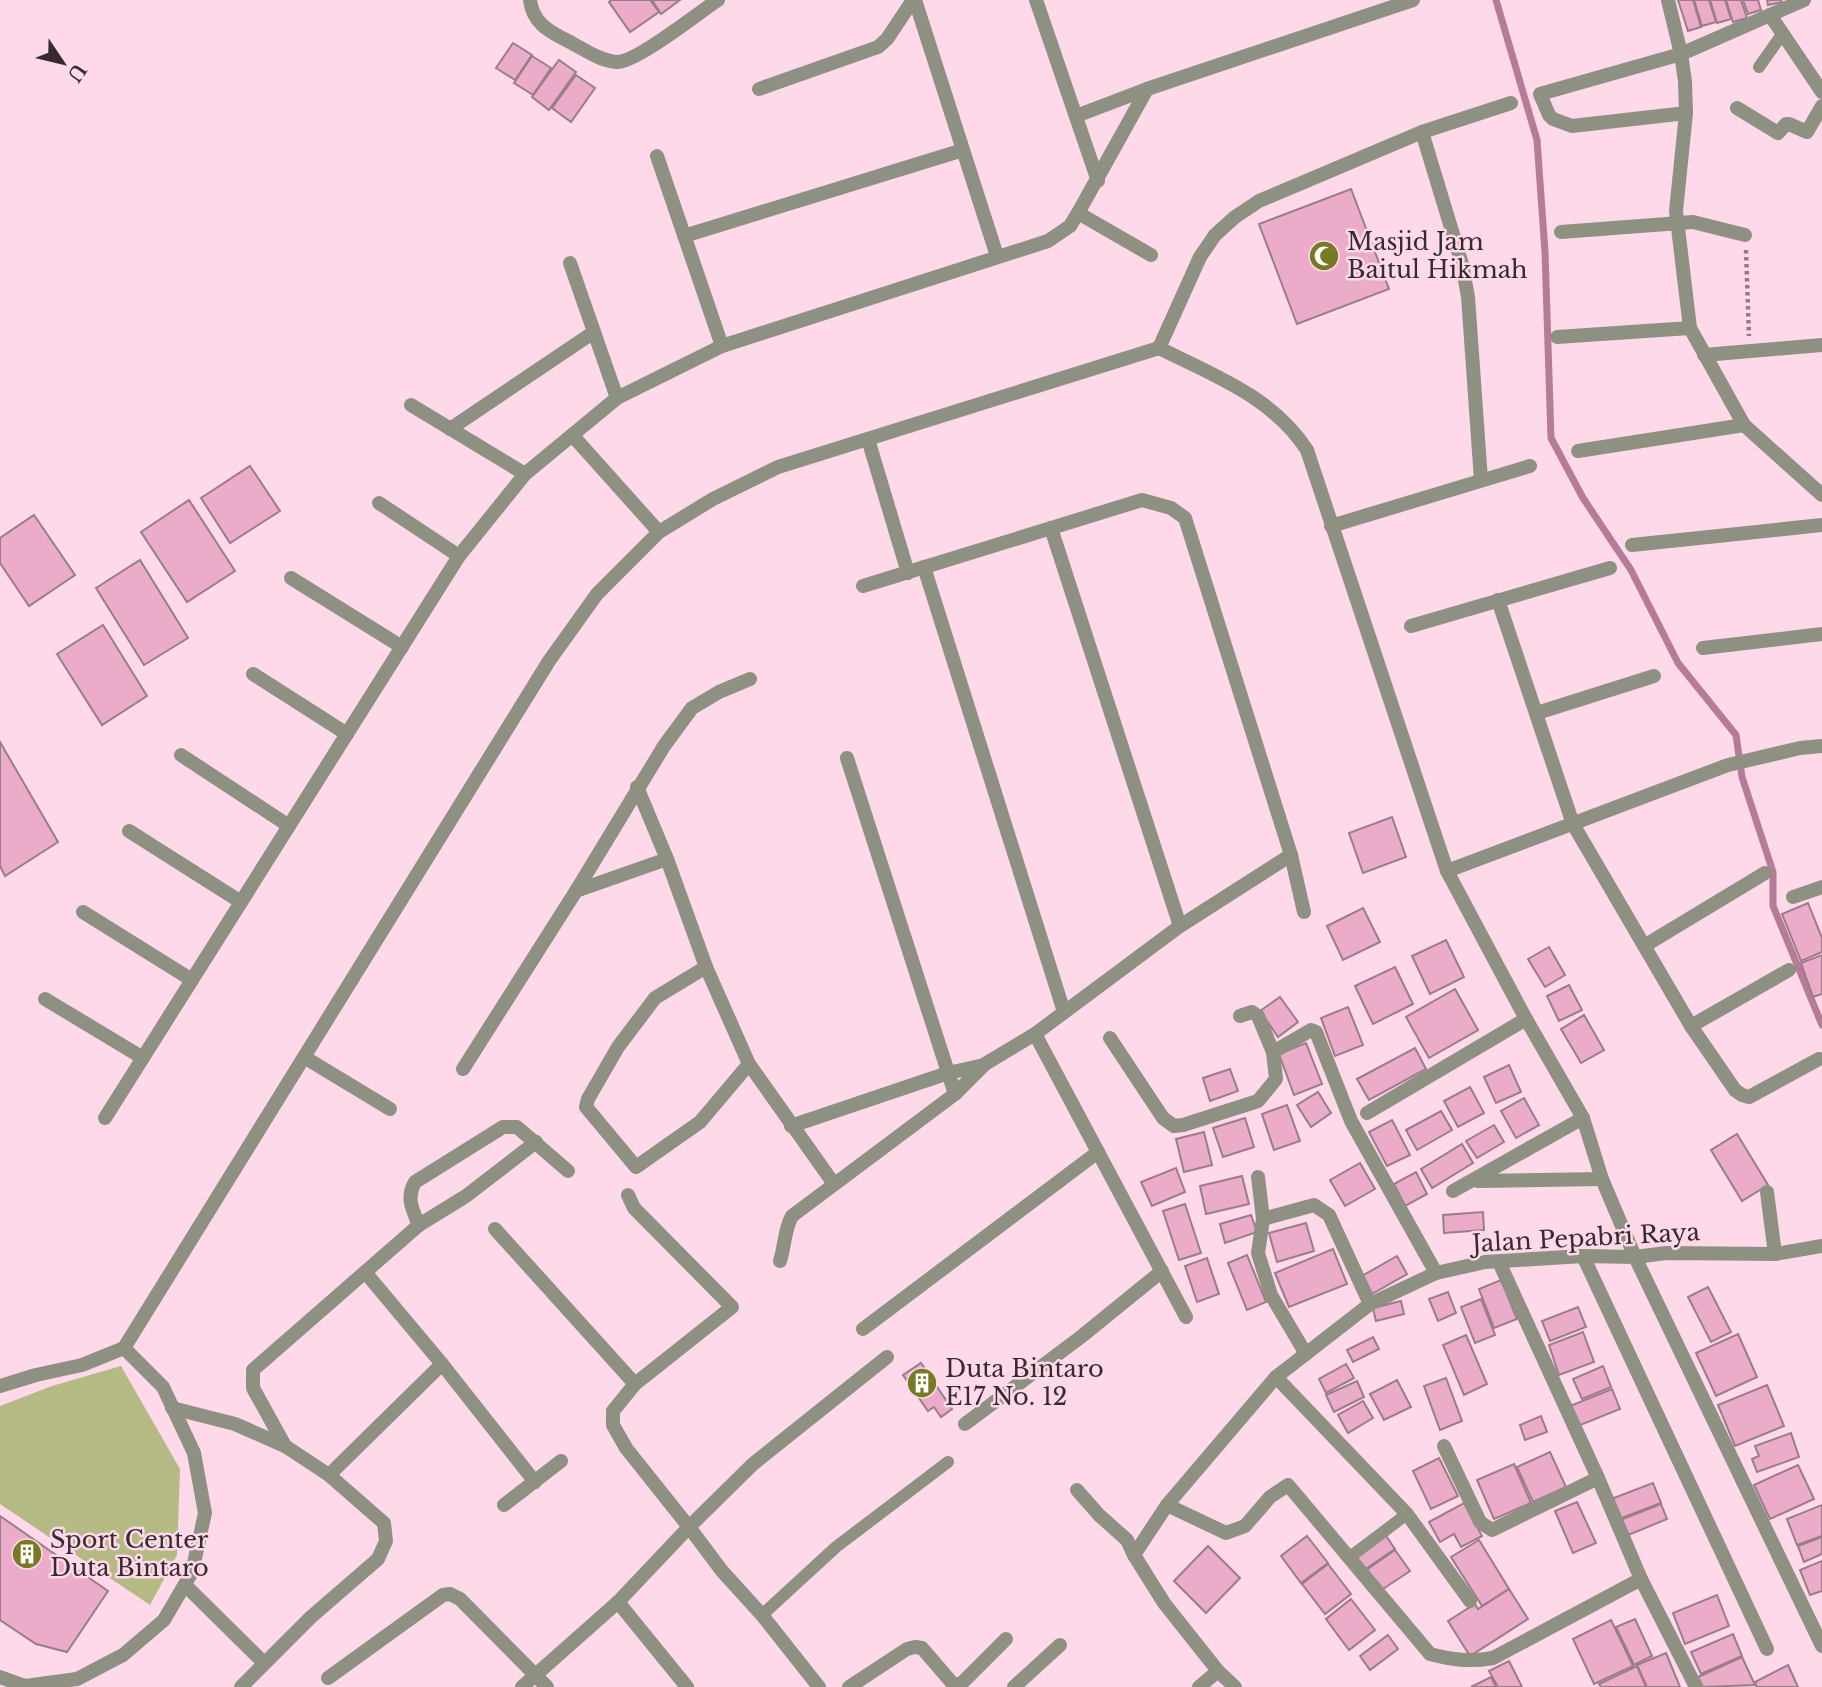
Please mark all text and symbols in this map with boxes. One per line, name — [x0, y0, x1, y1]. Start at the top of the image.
north arrow — [28, 28, 98, 98]
text: U — [62, 59, 91, 86]
place label: Masjid Jam Baitul Hikmah — [1347, 227, 1527, 284]
mosque icon: Masjid Jam Baitul Hikmah — [1307, 239, 1341, 273]
street label: Jalan Pepabri Raya — [1468, 1217, 1701, 1258]
place label: Duta Bintaro E17 No. 12 — [945, 1354, 1104, 1411]
building icon: Duta Bintaro E17 No. 12 — [905, 1366, 939, 1400]
place label: Sport Center Duta Bintaro — [50, 1525, 209, 1582]
building icon: Sport Center Duta Bintaro — [10, 1537, 44, 1571]

